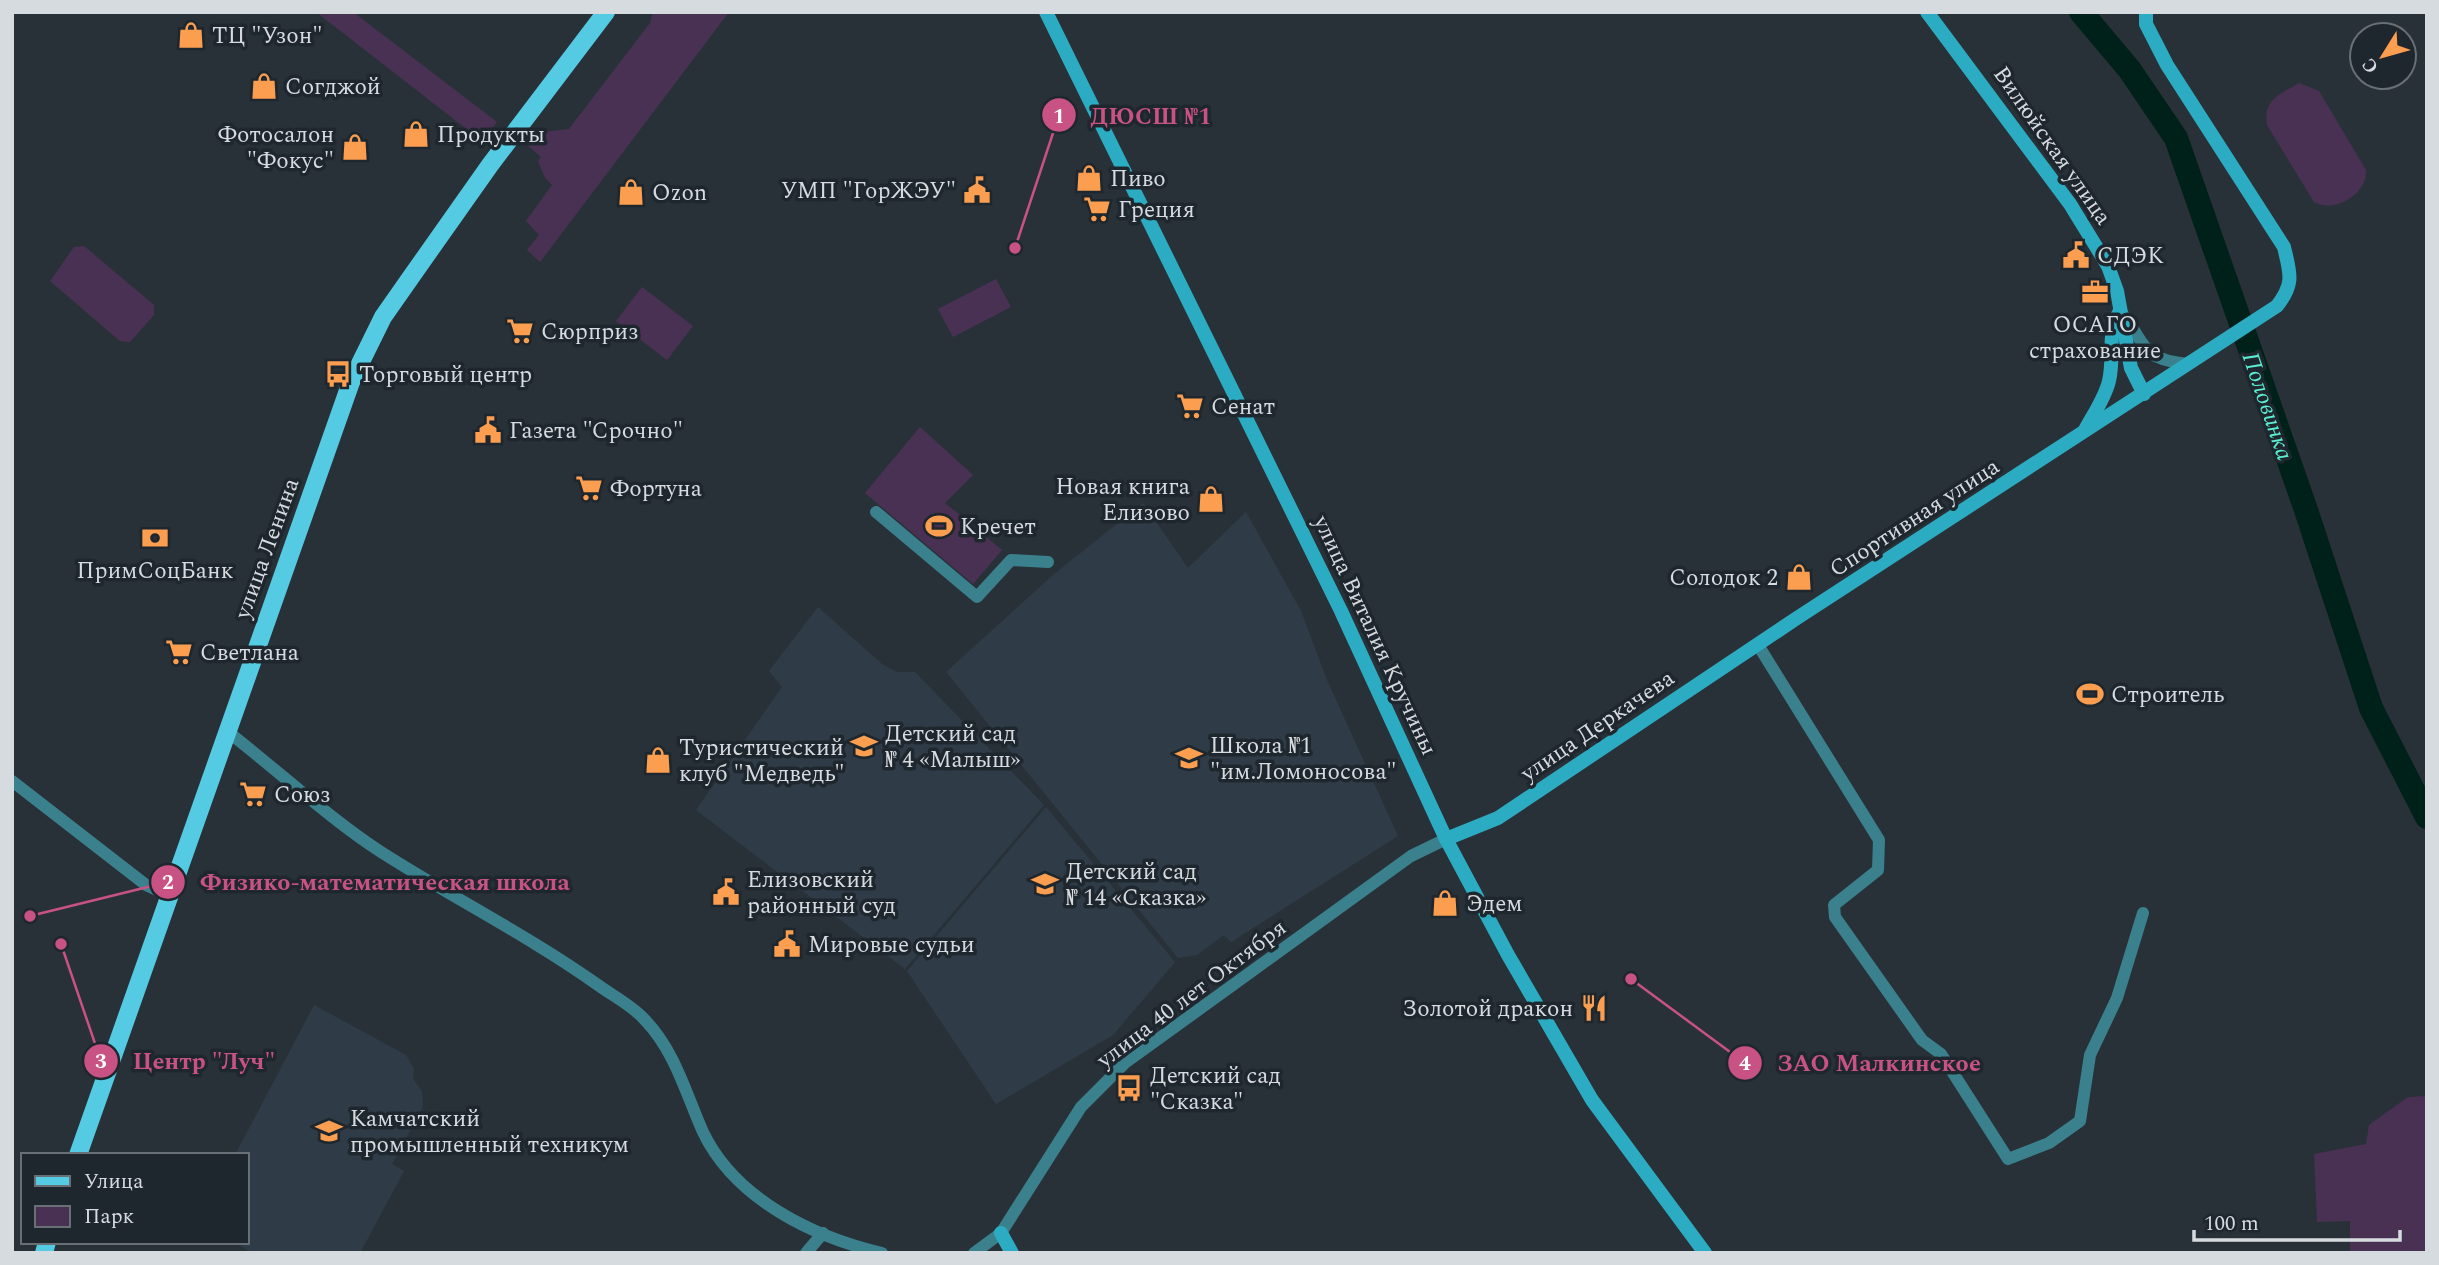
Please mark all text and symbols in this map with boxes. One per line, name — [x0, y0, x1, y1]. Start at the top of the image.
place label: ТЦ "Узон" — [212, 19, 323, 54]
shop icon: ТЦ "Узон" — [176, 20, 206, 50]
north arrow — [2348, 21, 2418, 91]
text: С — [2355, 51, 2386, 79]
street label: Вилюйская улица — [1984, 59, 2120, 233]
place label: Согджой — [285, 70, 381, 105]
shop icon: Согджой — [249, 71, 279, 101]
callout: ДЮСШ №1 — [1041, 93, 1225, 138]
text: ДЮСШ №1 — [1091, 99, 1211, 135]
text: 1 — [1053, 101, 1065, 133]
place label: Фотосалон "Фокус" — [218, 118, 334, 179]
place label: Продукты — [437, 118, 545, 153]
shop icon: Продукты — [401, 119, 431, 149]
shop icon: Фотосалон "Фокус" — [340, 132, 370, 162]
place label: Пиво — [1110, 162, 1166, 197]
shop icon: Пиво — [1074, 163, 1104, 193]
place label: УМП "ГорЖЭУ" — [781, 174, 956, 209]
public building icon: УМП "ГорЖЭУ" — [962, 175, 992, 205]
place label: Ozon — [652, 176, 707, 211]
shop icon: Ozon — [616, 177, 646, 207]
place label: Греция — [1118, 193, 1195, 228]
supermarket icon: Греция — [1082, 194, 1112, 224]
place label: СДЭК — [2097, 239, 2164, 274]
public building icon: СДЭК — [2061, 240, 2091, 270]
office icon: ОСАГО страхование — [2080, 277, 2110, 307]
place label: ОСАГО страхование — [2029, 308, 2161, 369]
place label: Сюрприз — [541, 315, 638, 350]
supermarket icon: Сюрприз — [505, 316, 535, 346]
water label: Половинка — [2232, 347, 2302, 465]
place label: Торговый центр — [359, 358, 532, 393]
bus stop icon: Торговый центр — [323, 359, 353, 389]
place label: Сенат — [1211, 390, 1275, 425]
supermarket icon: Сенат — [1175, 391, 1205, 421]
place label: Газета "Срочно" — [509, 414, 683, 449]
public building icon: Газета "Срочно" — [473, 415, 503, 445]
street label: Спортивная улица — [1823, 450, 2007, 587]
place label: Новая книга Елизово — [1055, 470, 1190, 531]
place label: Фортуна — [610, 472, 702, 507]
street label: улица Ленина — [225, 473, 309, 625]
supermarket icon: Фортуна — [574, 473, 604, 503]
shop icon: Новая книга Елизово — [1196, 484, 1226, 514]
street label: улица Виталия Кручины — [1303, 509, 1446, 761]
place label: Кречет — [960, 510, 1036, 545]
sports icon: Кречет — [924, 511, 954, 541]
bank icon: ПримСоцБанк — [140, 523, 170, 553]
place label: ПримСоцБанк — [77, 554, 234, 589]
place label: Солодок 2 — [1669, 561, 1778, 596]
shop icon: Солодок 2 — [1784, 562, 1814, 592]
place label: Светлана — [200, 636, 299, 671]
supermarket icon: Светлана — [164, 637, 194, 667]
street label: улица Деркачева — [1513, 662, 1682, 791]
place label: Строитель — [2111, 678, 2225, 713]
sports icon: Строитель — [2075, 679, 2105, 709]
place label: Детский сад № 4 «Малыш» — [885, 717, 1020, 778]
place label: Школа №1 "им.Ломоносова" — [1210, 729, 1396, 790]
place label: Туристический клуб "Медведь" — [679, 731, 845, 792]
school or university icon: Детский сад № 4 «Малыш» — [849, 731, 879, 761]
school or university icon: Школа №1 "им.Ломоносова" — [1174, 743, 1204, 773]
shop icon: Туристический клуб "Медведь" — [643, 745, 673, 775]
place label: Союз — [274, 778, 331, 813]
supermarket icon: Союз — [238, 779, 268, 809]
place label: Детский сад № 14 «Сказка» — [1066, 855, 1206, 916]
callout: Физико-математическая школа — [151, 859, 584, 904]
place label: Елизовский районный суд — [747, 863, 896, 924]
text: Физико-математическая школа — [200, 865, 571, 901]
text: 2 — [162, 867, 174, 899]
school or university icon: Детский сад № 14 «Сказка» — [1030, 869, 1060, 899]
public building icon: Елизовский районный суд — [711, 877, 741, 907]
place label: Эдем — [1466, 887, 1523, 922]
shop icon: Эдем — [1430, 888, 1460, 918]
street label: улица 40 лет Октября — [1089, 911, 1294, 1078]
place label: Мировые судьи — [808, 928, 975, 963]
public building icon: Мировые судьи — [772, 929, 802, 959]
place label: Золотой дракон — [1402, 992, 1573, 1027]
restaurant icon: Золотой дракон — [1579, 993, 1609, 1023]
callout: Центр "Луч" — [84, 1038, 289, 1083]
callout: ЗАО Малкинское — [1728, 1040, 1994, 1085]
text: Центр "Луч" — [133, 1044, 275, 1080]
text: 3 — [95, 1046, 107, 1078]
text: ЗАО Малкинское — [1777, 1046, 1981, 1082]
text: 4 — [1739, 1048, 1751, 1080]
place label: Детский сад "Сказка" — [1150, 1059, 1281, 1120]
bus stop icon: Детский сад "Сказка" — [1114, 1073, 1144, 1103]
place label: Камчатский промышленный техникум — [350, 1102, 629, 1163]
school or university icon: Камчатский промышленный техникум — [314, 1116, 344, 1146]
legend — [21, 1153, 248, 1244]
text: Улица — [84, 1166, 144, 1198]
scale bar — [2194, 1198, 2400, 1242]
text: Парк — [84, 1201, 135, 1233]
text: 100 m — [2204, 1208, 2259, 1240]

